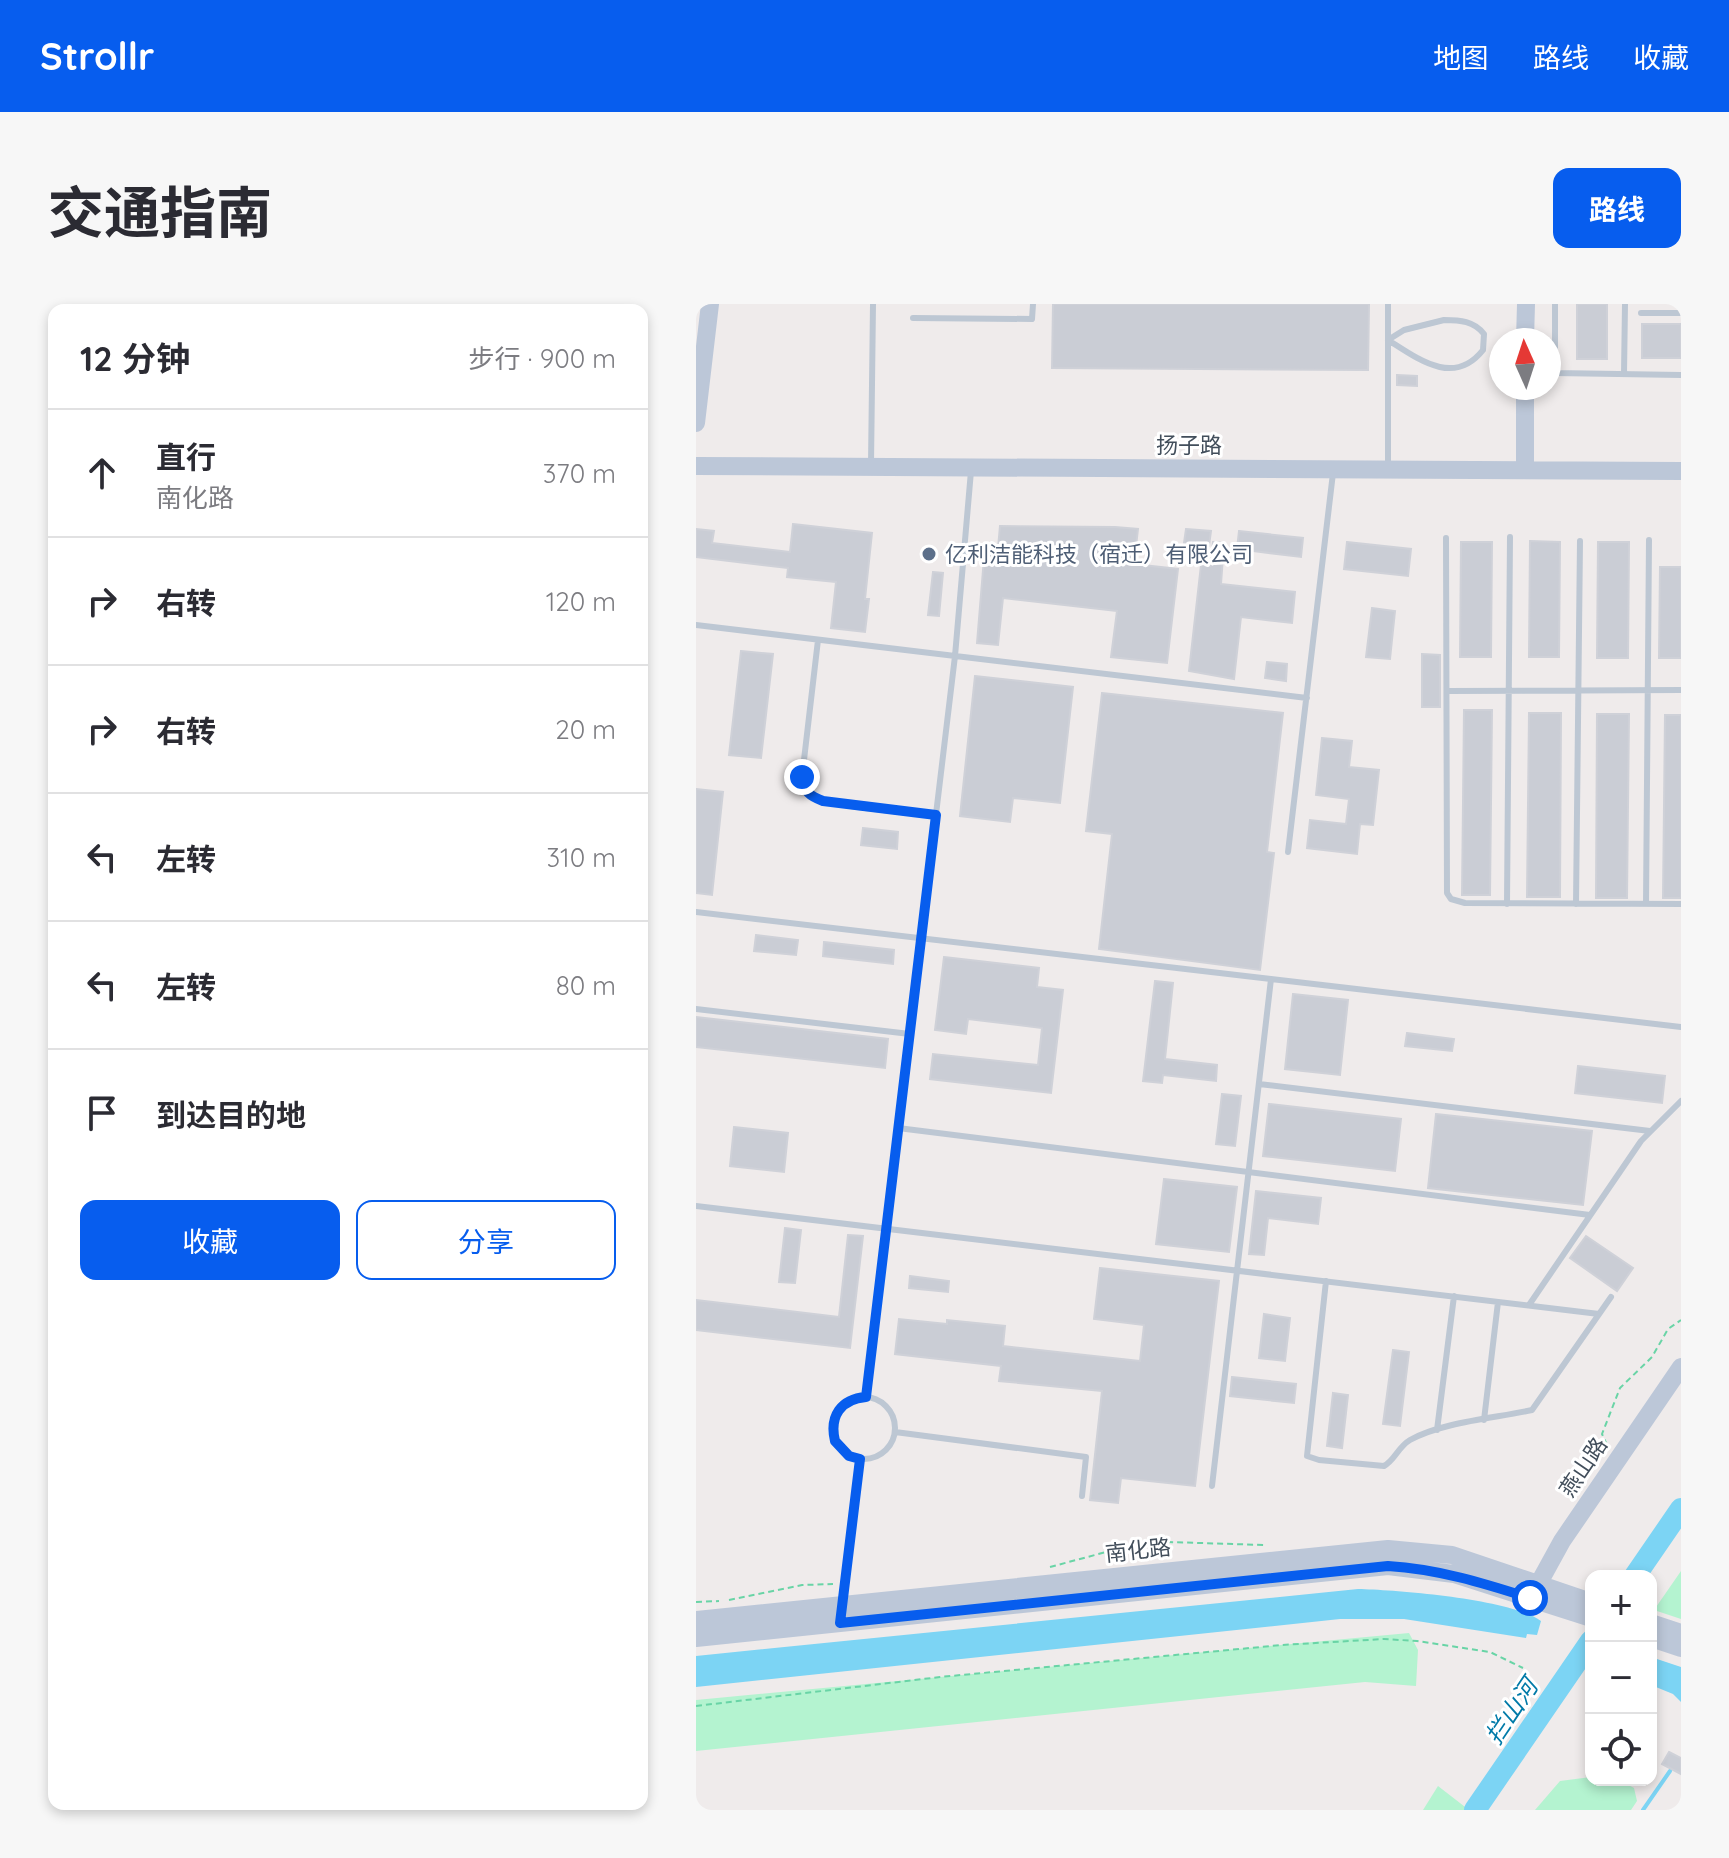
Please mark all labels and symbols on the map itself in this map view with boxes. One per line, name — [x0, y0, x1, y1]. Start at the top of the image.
north arrow — [1489, 328, 1561, 400]
street label: 扬子路 — [1156, 431, 1222, 459]
place label: 亿利洁能科技（宿迁）有限公司 — [945, 540, 1253, 568]
marker: 亿利洁能科技（宿迁）有限公司 — [920, 545, 938, 563]
route end — [784, 759, 820, 795]
street label: 燕山路 — [1553, 1432, 1613, 1502]
street label: 南化路 — [1104, 1533, 1172, 1567]
route start — [1512, 1580, 1548, 1616]
water label: 拦山河 — [1478, 1669, 1546, 1749]

